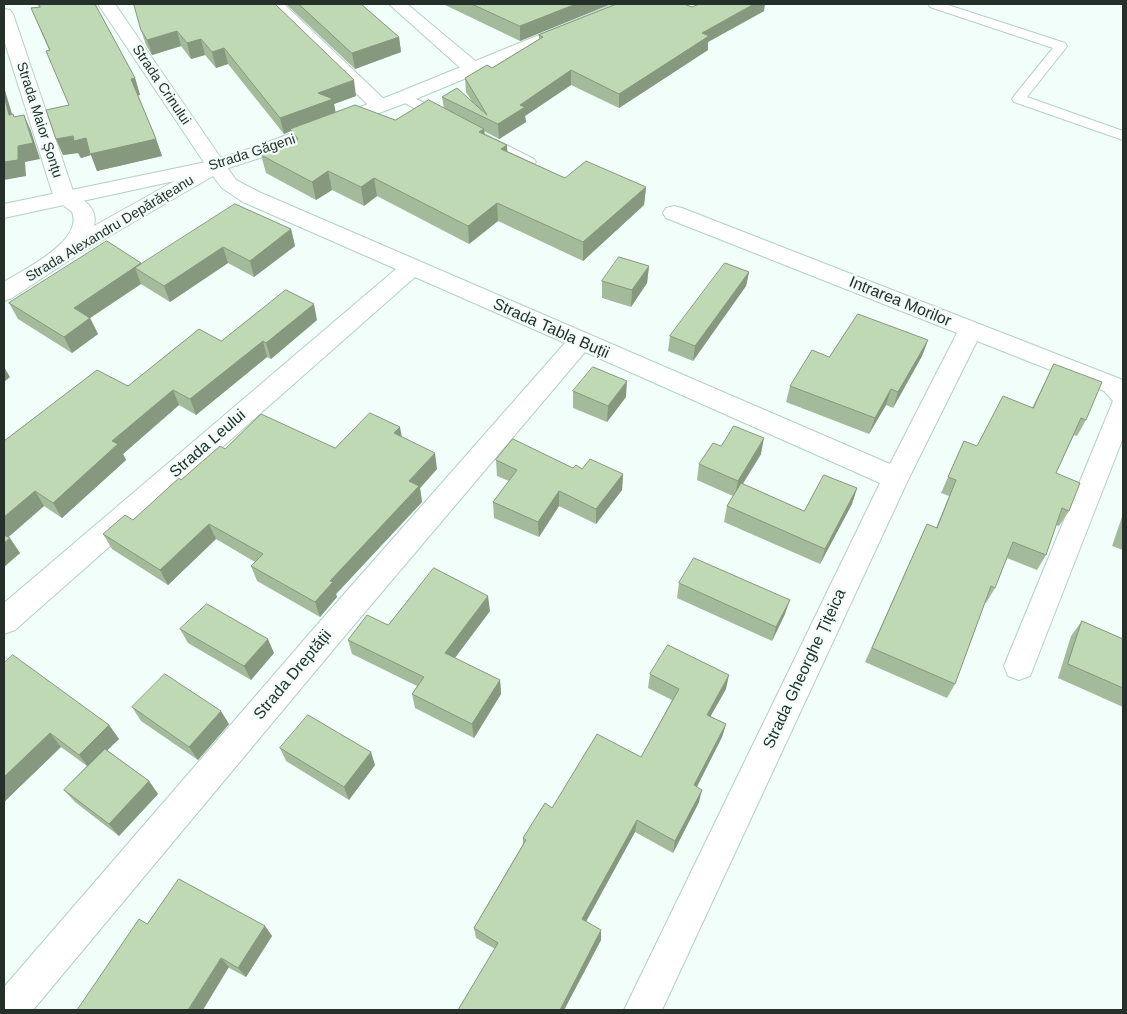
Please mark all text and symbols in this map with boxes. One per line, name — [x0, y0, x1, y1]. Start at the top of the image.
street label: Strada Crinului — [128, 42, 194, 128]
street label: Strada Maior Șonțu — [12, 60, 66, 180]
street label: Strada Găgeni — [206, 131, 298, 175]
street label: Strada Alexandru Depărățeanu — [23, 172, 197, 286]
street label: Intrarea Morilor — [846, 273, 954, 331]
street label: Strada Tabla Buții — [490, 295, 612, 363]
street label: Strada Leului — [166, 406, 250, 482]
street label: Strada Gheorghe Țițeica — [759, 586, 851, 752]
street label: Strada Dreptății — [250, 626, 336, 724]

